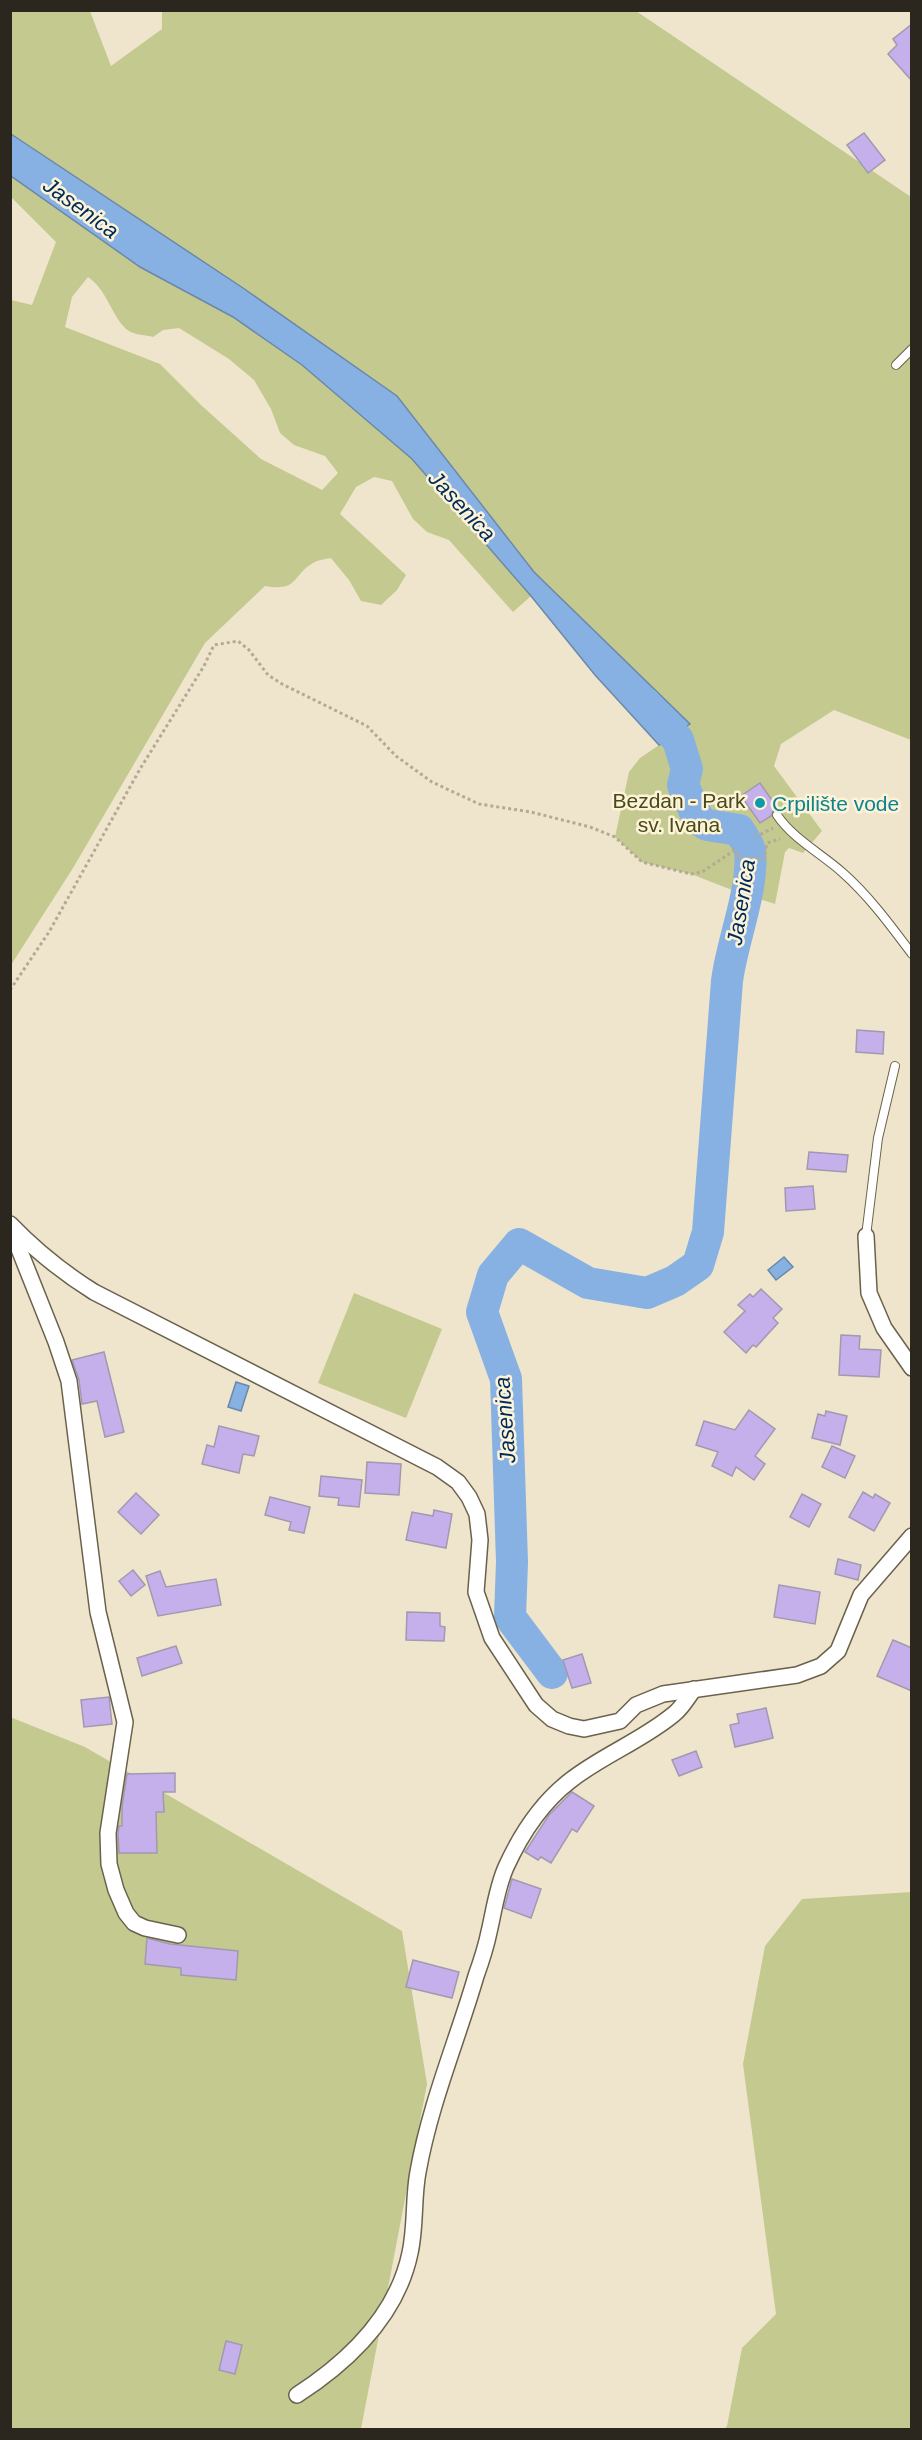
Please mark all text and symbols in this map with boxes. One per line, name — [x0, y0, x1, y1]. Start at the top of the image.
water label: Jasenica — [38, 172, 123, 244]
water label: Jasenica — [423, 465, 501, 546]
park label: Bezdan - Park sv. Ivana — [612, 789, 746, 836]
place label: Crpilište vode — [772, 792, 899, 815]
marker: Crpilište vode — [753, 796, 767, 810]
water label: Jasenica — [722, 857, 760, 948]
water label: Jasenica — [490, 1376, 521, 1465]

